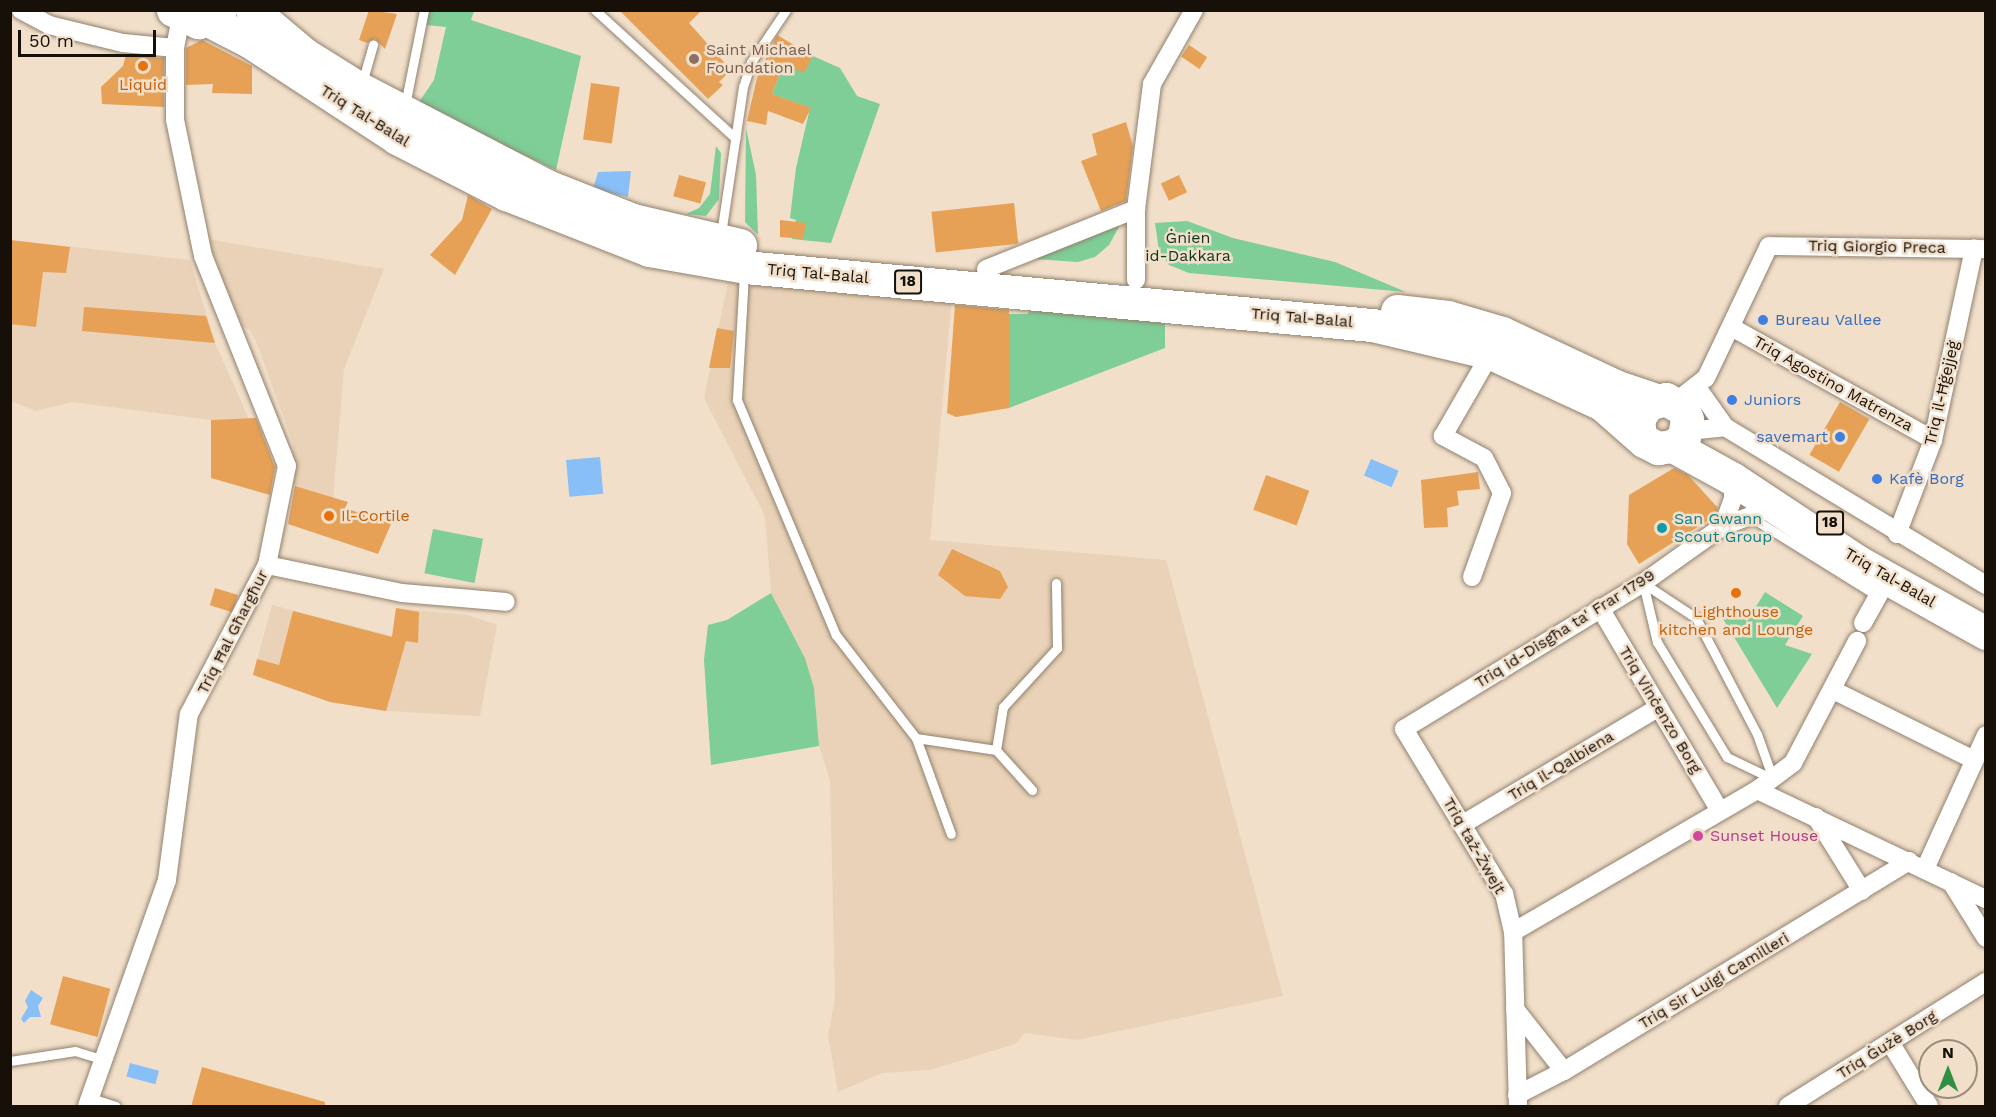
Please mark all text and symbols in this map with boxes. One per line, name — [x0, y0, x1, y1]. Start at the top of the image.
scale bar — [21, 18, 159, 56]
text: 50 m — [29, 30, 74, 51]
place label: Saint Michael Foundation — [706, 40, 811, 78]
marker: Saint Michael Foundation — [687, 52, 701, 66]
marker: Liquid — [136, 59, 150, 73]
place label: Liquid — [119, 75, 167, 95]
street label: Triq Tal-Balal — [316, 81, 414, 151]
park label: Ġnien id-Dakkara — [1145, 228, 1231, 266]
street label: Triq Giorgio Preca — [1808, 236, 1946, 258]
street label: Triq Tal-Balal — [766, 260, 870, 288]
road number: 18 — [893, 270, 923, 294]
street label: Triq Tal-Balal — [1250, 304, 1354, 332]
place label: Bureau Vallee — [1775, 310, 1882, 330]
marker: Bureau Vallee — [1756, 313, 1770, 327]
street label: Triq Agostino Matrenza — [1750, 332, 1916, 436]
street label: Triq il-Ħġejjeġ — [1921, 339, 1963, 447]
place label: Juniors — [1744, 390, 1801, 410]
marker: Juniors — [1725, 393, 1739, 407]
place label: savemart — [1756, 427, 1828, 447]
marker: savemart — [1833, 430, 1847, 444]
place label: Kafè Borg — [1889, 469, 1964, 489]
marker: Kafè Borg — [1870, 472, 1884, 486]
place label: Il-Cortile — [341, 506, 410, 526]
marker: Il-Cortile — [322, 509, 336, 523]
place label: San Gwann Scout Group — [1674, 509, 1772, 547]
road number: 18 — [1815, 511, 1845, 535]
marker: San Gwann Scout Group — [1655, 521, 1669, 535]
street label: Triq Tal-Balal — [1841, 544, 1939, 612]
street label: Triq id-Disgħa ta' Frar 1799 — [1471, 565, 1659, 693]
street label: Triq Ħal Għargħur — [193, 566, 273, 698]
marker: Lighthouse kitchen and Lounge — [1729, 586, 1743, 600]
place label: Lighthouse kitchen and Lounge — [1659, 602, 1813, 640]
street label: Triq Vinċenzo Borg — [1614, 643, 1706, 777]
street label: Triq il-Qalbiena — [1505, 727, 1617, 805]
street label: Triq taż-Żwejt — [1439, 794, 1509, 898]
place label: Sunset House — [1710, 826, 1818, 846]
marker: Sunset House — [1691, 829, 1705, 843]
street label: Triq Sir Luigi Camilleri — [1635, 928, 1793, 1034]
street label: Triq Ġużè Borg — [1834, 1007, 1940, 1083]
north arrow — [1918, 1039, 1978, 1099]
text: N — [1942, 1043, 1954, 1062]

